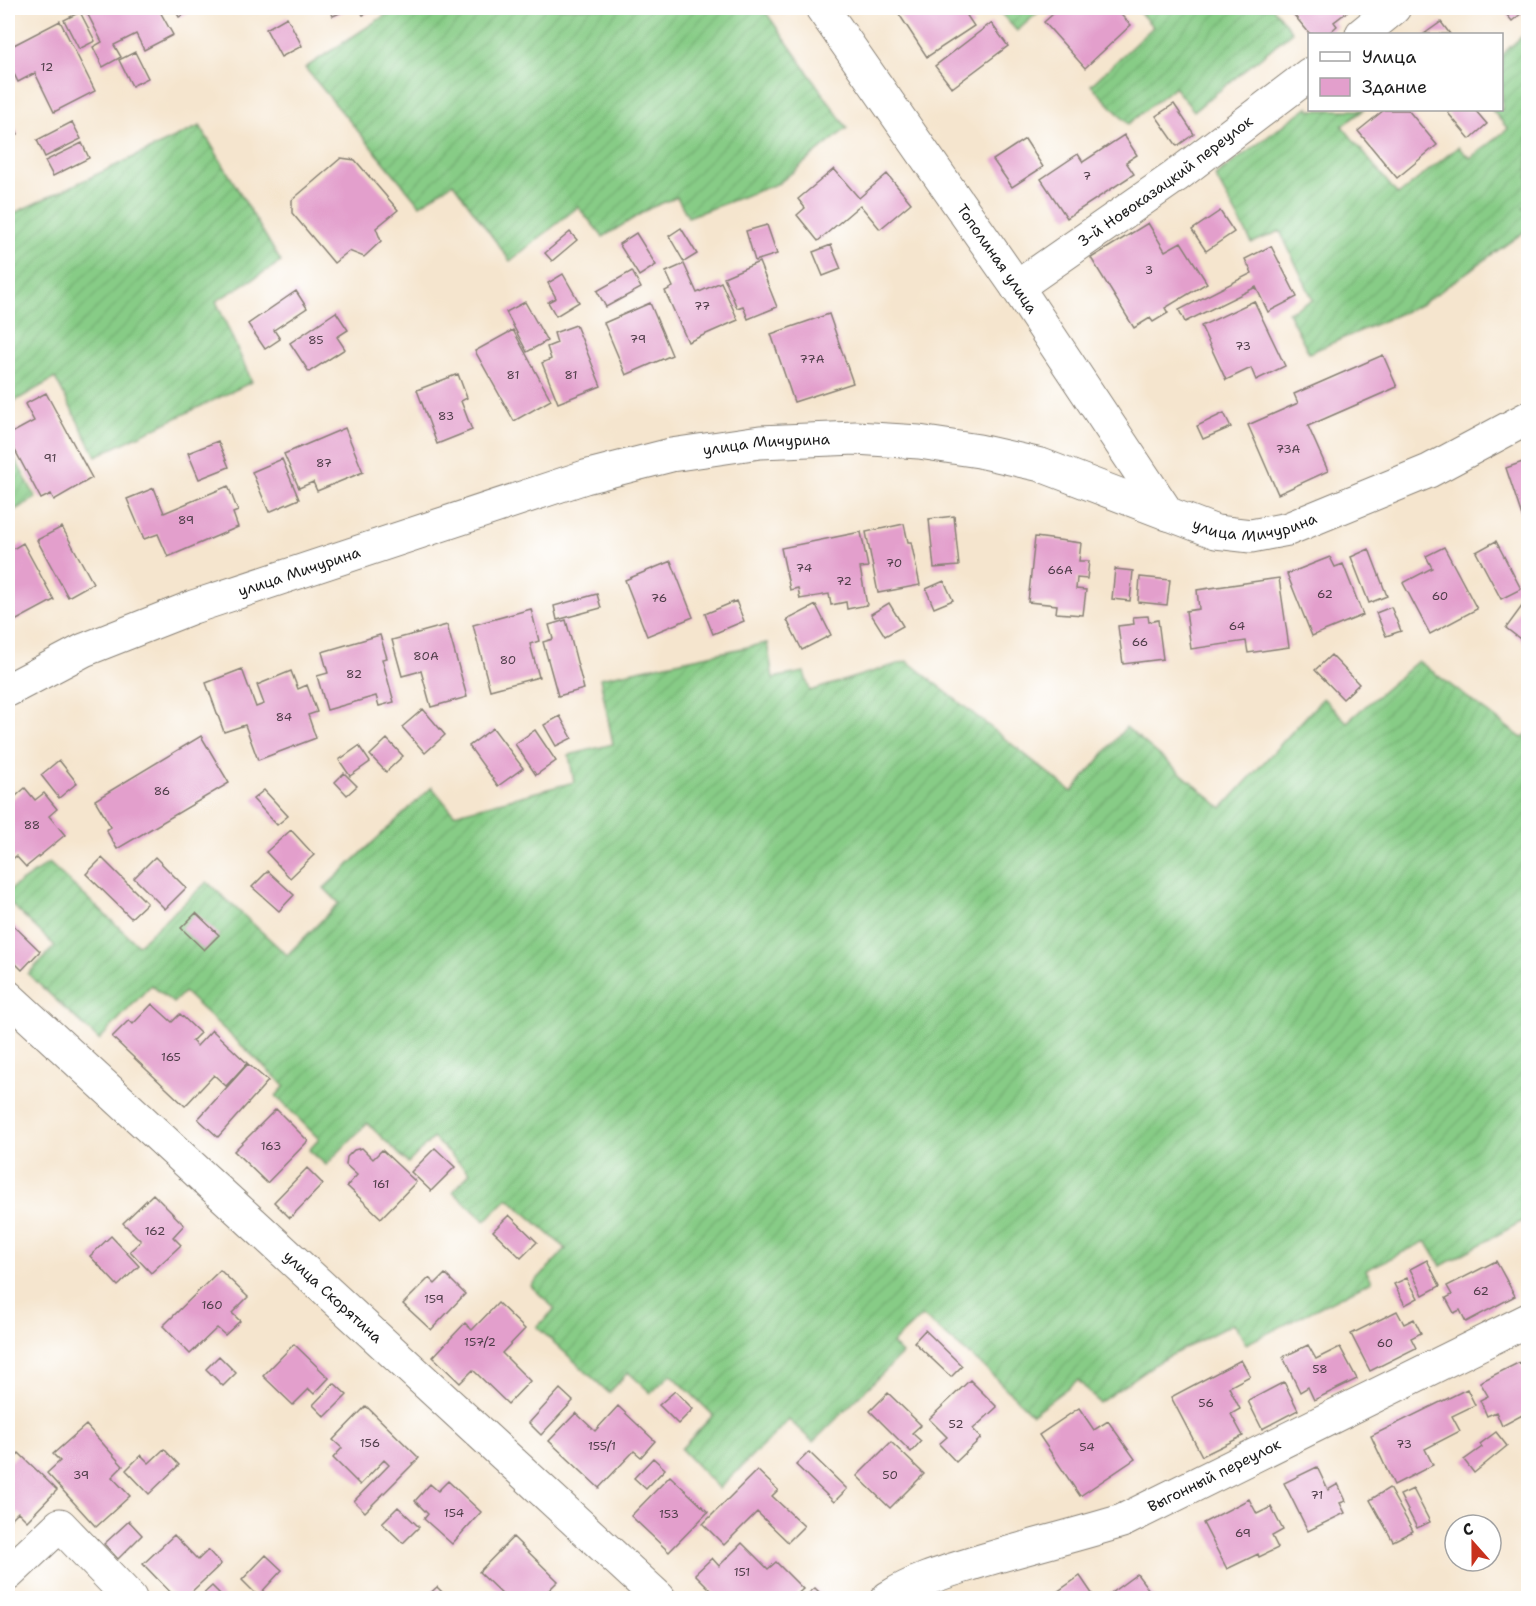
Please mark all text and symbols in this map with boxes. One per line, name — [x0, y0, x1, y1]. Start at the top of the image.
legend — [1308, 33, 1503, 111]
text: Улица — [1362, 45, 1416, 69]
house number: 12 — [41, 59, 53, 75]
text: Здание — [1362, 75, 1427, 99]
street label: 3-й Новоказацкий переулок — [1074, 111, 1257, 252]
house number: 7 — [1083, 168, 1091, 184]
street label: Тополиная улица — [952, 200, 1042, 318]
house number: 3 — [1145, 262, 1153, 278]
house number: 77 — [694, 298, 710, 314]
house number: 79 — [630, 331, 646, 347]
house number: 85 — [308, 332, 324, 348]
house number: 73 — [1235, 338, 1251, 354]
house number: 77А — [800, 351, 825, 367]
house number: 81 — [507, 367, 519, 383]
house number: 81 — [565, 367, 577, 383]
house number: 83 — [438, 408, 454, 424]
street label: улица Мичурина — [702, 429, 831, 460]
house number: 73А — [1276, 441, 1301, 457]
house number: 91 — [43, 450, 57, 466]
house number: 87 — [316, 455, 332, 471]
street label: улица Мичурина — [1190, 508, 1320, 547]
house number: 89 — [178, 512, 194, 528]
street label: улица Мичурина — [236, 542, 364, 601]
house number: 70 — [886, 555, 902, 571]
house number: 74 — [796, 560, 812, 576]
house number: 66А — [1047, 562, 1073, 578]
house number: 72 — [836, 573, 852, 589]
house number: 62 — [1317, 586, 1333, 602]
house number: 60 — [1432, 588, 1448, 604]
house number: 76 — [651, 590, 667, 606]
house number: 64 — [1229, 618, 1245, 634]
house number: 66 — [1132, 634, 1148, 650]
house number: 80А — [413, 648, 439, 664]
house number: 80 — [500, 652, 516, 668]
house number: 82 — [346, 666, 362, 682]
house number: 84 — [276, 709, 292, 725]
house number: 86 — [154, 783, 170, 799]
house number: 88 — [24, 817, 40, 833]
house number: 165 — [161, 1049, 181, 1065]
house number: 163 — [261, 1138, 281, 1154]
house number: 161 — [372, 1176, 390, 1192]
house number: 162 — [145, 1223, 165, 1239]
street label: улица Скорятина — [279, 1246, 387, 1348]
house number: 62 — [1473, 1283, 1489, 1299]
house number: 159 — [424, 1291, 444, 1307]
house number: 160 — [201, 1297, 223, 1313]
house number: 157/2 — [464, 1334, 496, 1350]
house number: 60 — [1377, 1335, 1393, 1351]
house number: 58 — [1312, 1361, 1328, 1377]
house number: 56 — [1198, 1395, 1214, 1411]
house number: 52 — [948, 1416, 964, 1432]
street label: Выгонный переулок — [1144, 1434, 1284, 1517]
house number: 156 — [360, 1435, 380, 1451]
house number: 73 — [1396, 1436, 1412, 1452]
house number: 155/1 — [588, 1438, 616, 1454]
house number: 54 — [1079, 1439, 1095, 1455]
house number: 39 — [73, 1467, 89, 1483]
house number: 50 — [882, 1467, 898, 1483]
house number: 71 — [1311, 1487, 1323, 1503]
house number: 154 — [444, 1505, 464, 1521]
house number: 153 — [659, 1506, 679, 1522]
north arrow — [1443, 1513, 1503, 1573]
text: С — [1459, 1518, 1476, 1541]
house number: 69 — [1235, 1525, 1251, 1541]
house number: 151 — [734, 1564, 750, 1580]

